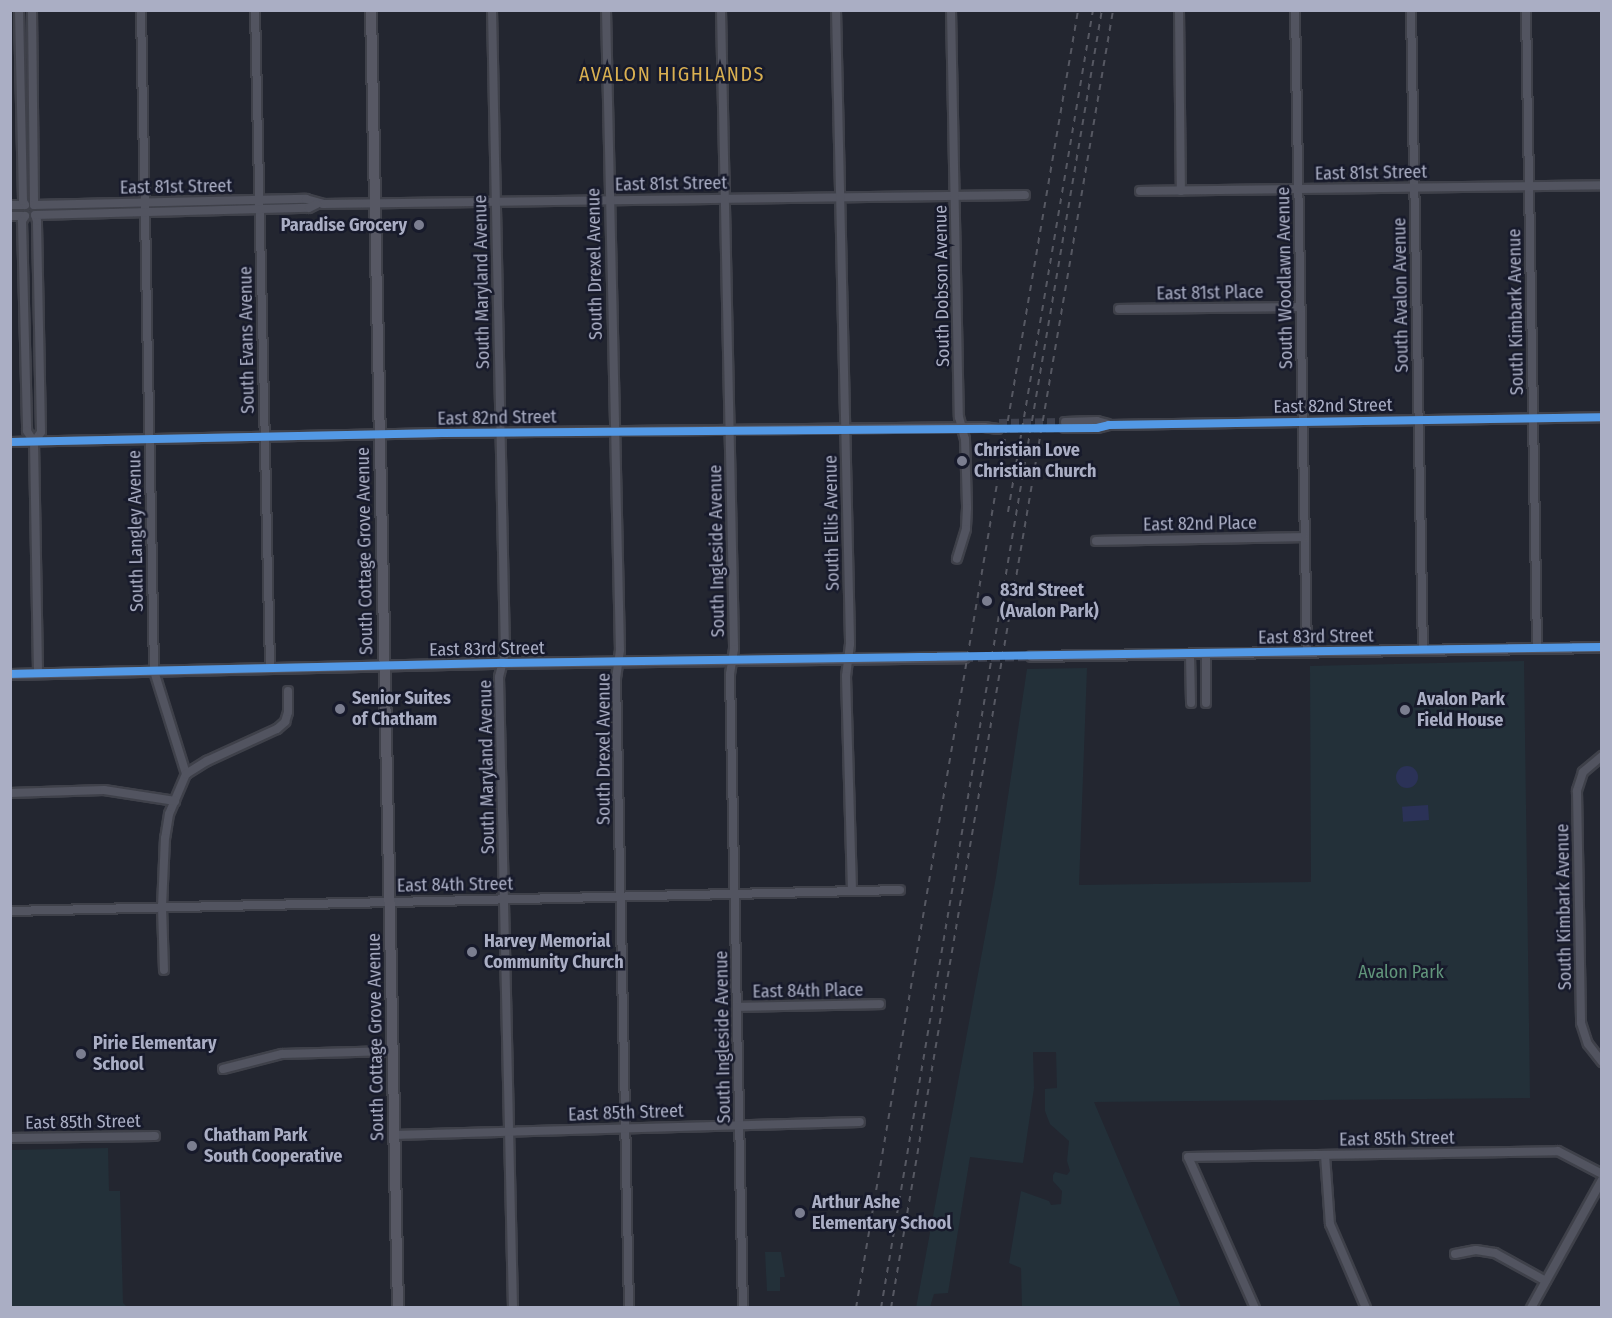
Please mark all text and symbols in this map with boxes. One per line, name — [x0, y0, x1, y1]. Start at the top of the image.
district label: AVALON HIGHLANDS — [579, 62, 765, 86]
street label: East 81st Street — [1315, 161, 1427, 185]
street label: East 81st Street — [615, 172, 727, 196]
street label: East 81st Street — [120, 175, 232, 199]
street label: South Woodlawn Avenue — [1273, 187, 1297, 369]
street label: South Drexel Avenue — [583, 188, 607, 340]
street label: South Maryland Avenue — [470, 195, 494, 369]
street label: South Dobson Avenue — [930, 205, 954, 367]
place label: Paradise Grocery — [281, 214, 407, 236]
street label: South Avalon Avenue — [1389, 217, 1413, 373]
marker: Paradise Grocery — [412, 218, 426, 232]
street label: South Kimbark Avenue — [1504, 229, 1528, 395]
street label: South Evans Avenue — [235, 266, 259, 414]
street label: East 81st Place — [1156, 281, 1264, 305]
street label: East 82nd Street — [1273, 394, 1393, 418]
street label: East 82nd Street — [437, 406, 557, 430]
place label: Christian Love Christian Church — [974, 440, 1096, 482]
street label: South Cottage Grove Avenue — [352, 447, 378, 655]
street label: South Langley Avenue — [124, 450, 148, 612]
marker: Christian Love Christian Church — [955, 454, 969, 468]
street label: South Ellis Avenue — [820, 455, 844, 591]
street label: South Ingleside Avenue — [705, 464, 729, 638]
street label: East 82nd Place — [1143, 512, 1257, 536]
place label: 83rd Street (Avalon Park) — [1000, 580, 1099, 622]
marker: 83rd Street (Avalon Park) — [978, 592, 996, 610]
street label: East 83rd Street — [1258, 625, 1374, 649]
street label: East 83rd Street — [429, 637, 545, 661]
street label: South Drexel Avenue — [593, 673, 615, 825]
street label: South Maryland Avenue — [475, 680, 499, 854]
place label: Senior Suites of Chatham — [352, 688, 451, 730]
place label: Avalon Park Field House — [1417, 689, 1505, 732]
marker: Senior Suites of Chatham — [333, 702, 347, 716]
marker: Avalon Park Field House — [1398, 703, 1412, 717]
street label: South Kimbark Avenue — [1552, 824, 1576, 990]
street label: East 84th Street — [397, 873, 513, 897]
place label: Harvey Memorial Community Church — [484, 931, 624, 974]
street label: South Cottage Grove Avenue — [363, 933, 389, 1141]
marker: Harvey Memorial Community Church — [465, 945, 479, 959]
street label: South Ingleside Avenue — [711, 950, 735, 1124]
park label: Avalon Park — [1358, 961, 1444, 983]
street label: East 84th Place — [752, 979, 864, 1003]
place label: Pirie Elementary School — [93, 1033, 216, 1076]
marker: Pirie Elementary School — [74, 1047, 88, 1061]
street label: East 85th Street — [568, 1100, 684, 1126]
street label: East 85th Street — [25, 1110, 141, 1134]
place label: Chatham Park South Cooperative — [204, 1125, 342, 1168]
street label: East 85th Street — [1339, 1127, 1455, 1151]
marker: Chatham Park South Cooperative — [185, 1139, 199, 1153]
place label: Arthur Ashe Elementary School — [812, 1192, 951, 1234]
marker: Arthur Ashe Elementary School — [793, 1206, 807, 1220]

